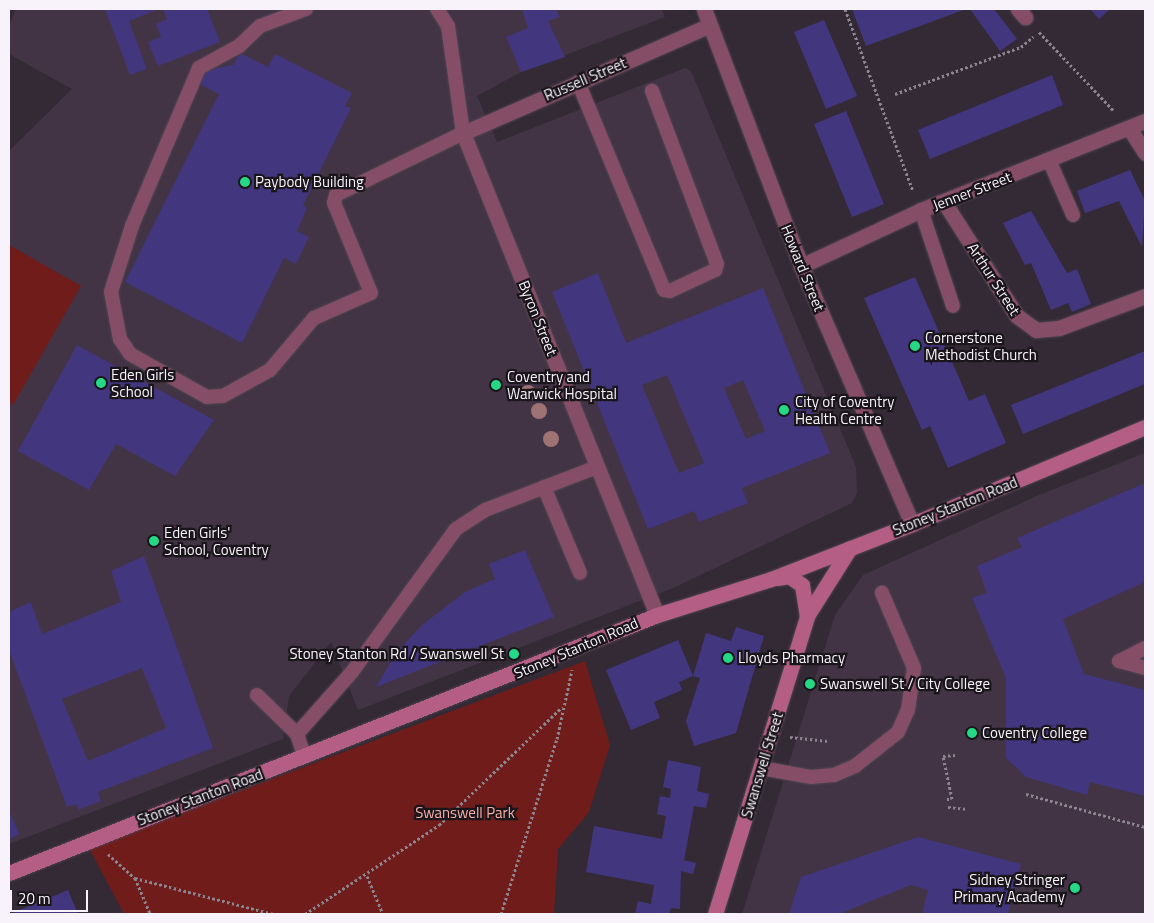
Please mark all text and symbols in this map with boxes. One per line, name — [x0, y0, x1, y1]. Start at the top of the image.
street label: Russell Street — [541, 54, 629, 104]
street label: Jenner Street — [930, 168, 1014, 214]
place label: Paybody Building — [255, 173, 364, 191]
marker: Paybody Building — [239, 176, 251, 188]
street label: Howard Street — [777, 222, 829, 314]
street label: Arthur Street — [964, 239, 1024, 319]
street label: Byron Street — [515, 278, 561, 358]
place label: Cornerstone Methodist Church — [925, 328, 1037, 363]
marker: Cornerstone Methodist Church — [909, 340, 921, 352]
place label: Eden Girls School — [111, 365, 174, 400]
place label: Coventry and Warwick Hospital — [507, 367, 617, 402]
marker: Eden Girls School — [95, 377, 107, 389]
marker: Coventry and Warwick Hospital — [489, 378, 503, 392]
place label: City of Coventry Health Centre — [795, 392, 895, 427]
marker: City of Coventry Health Centre — [777, 403, 791, 417]
street label: Stoney Stanton Road — [890, 473, 1020, 539]
place label: Eden Girls' School, Coventry — [164, 523, 269, 558]
marker: Eden Girls' School, Coventry — [148, 535, 160, 547]
street label: Stoney Stanton Road — [511, 614, 641, 682]
place label: Stoney Stanton Rd / Swanswell St — [289, 645, 504, 663]
marker: Stoney Stanton Rd / Swanswell St — [508, 648, 520, 660]
place label: Lloyds Pharmacy — [738, 649, 845, 667]
marker: Lloyds Pharmacy — [722, 652, 734, 664]
place label: Swanswell St / City College — [820, 675, 990, 693]
marker: Swanswell St / City College — [804, 678, 816, 690]
street label: Swanswell Street — [737, 710, 787, 820]
place label: Coventry College — [982, 724, 1087, 742]
marker: Coventry College — [966, 727, 978, 739]
street label: Stoney Stanton Road — [135, 765, 265, 829]
park label: Swanswell Park — [415, 804, 515, 822]
place label: Sidney Stringer Primary Academy — [954, 870, 1065, 905]
scale bar — [12, 880, 90, 912]
marker: Sidney Stringer Primary Academy — [1069, 882, 1081, 894]
text: 20 m — [18, 887, 51, 910]

